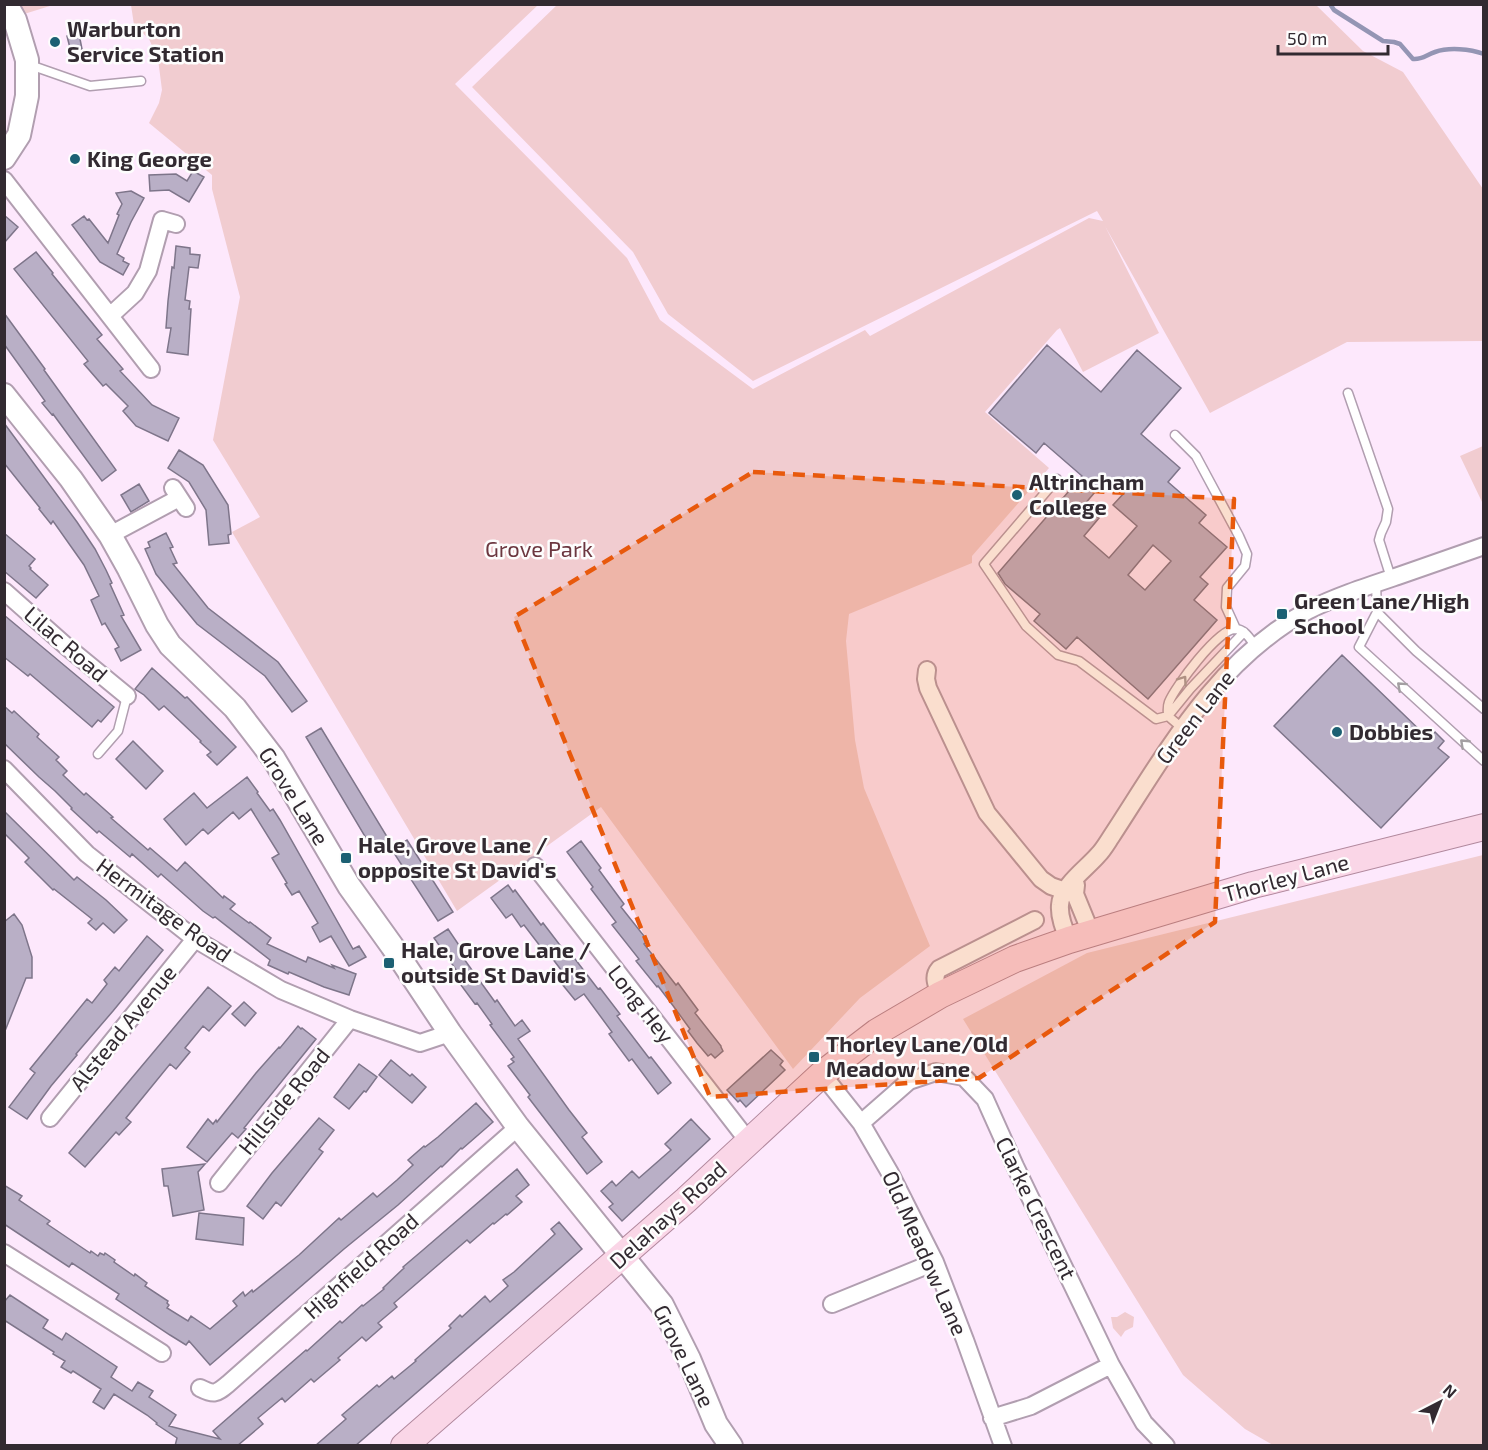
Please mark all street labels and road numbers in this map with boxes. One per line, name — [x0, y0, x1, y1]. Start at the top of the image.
street label: Lilac Road — [20, 600, 114, 686]
street label: Green Lane — [1150, 664, 1239, 768]
street label: Grove Lane — [254, 742, 335, 849]
street label: Thorley Lane — [1220, 848, 1352, 906]
street label: Hermitage Road — [92, 852, 237, 967]
street label: Alstead Avenue — [64, 959, 181, 1096]
street label: Long Hey — [603, 959, 681, 1048]
street label: Hillside Road — [232, 1042, 334, 1159]
street label: Clarke Crescent — [991, 1132, 1083, 1283]
street label: Delahays Road — [604, 1155, 731, 1274]
street label: Old Meadow Lane — [878, 1166, 974, 1339]
street label: Highfield Road — [298, 1207, 423, 1323]
street label: Grove Lane — [649, 1300, 721, 1411]

